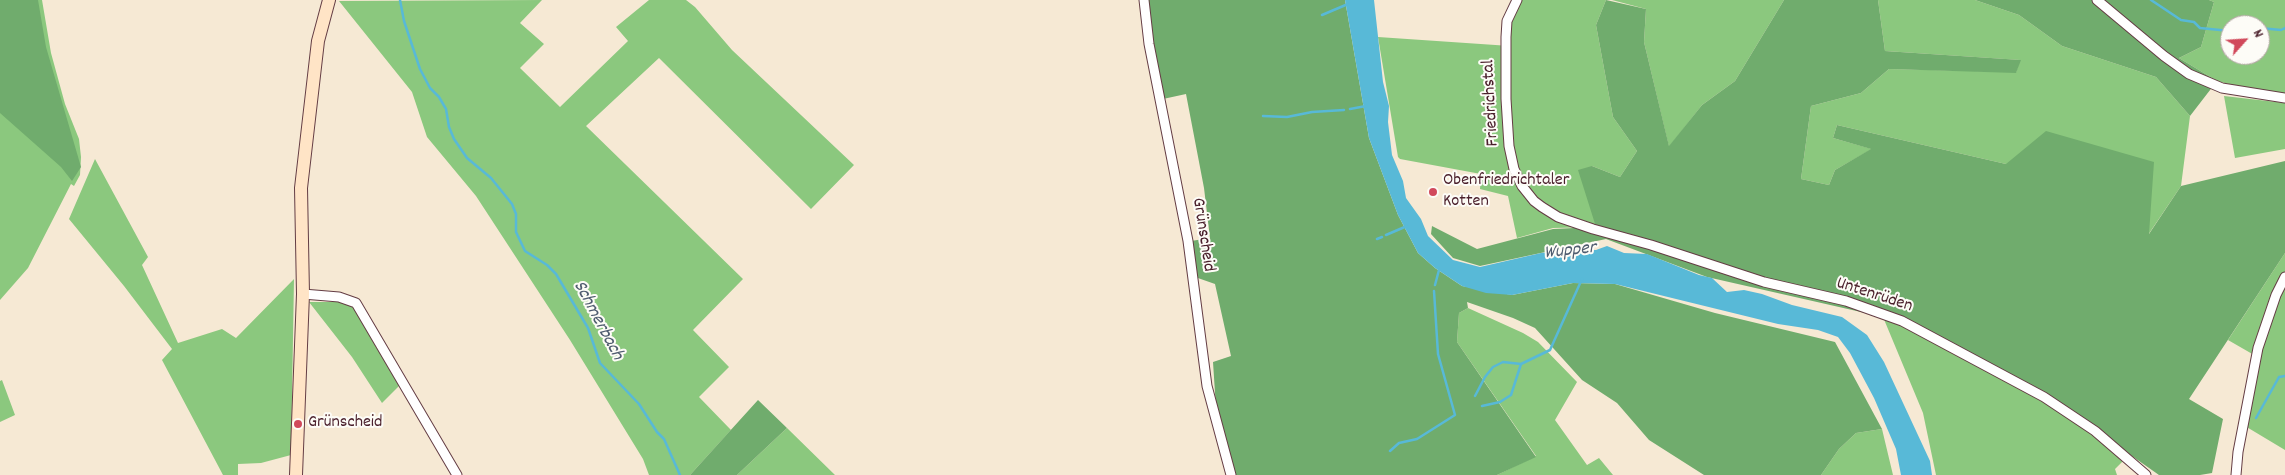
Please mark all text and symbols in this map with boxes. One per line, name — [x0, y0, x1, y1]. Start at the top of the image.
north arrow — [2220, 15, 2270, 65]
text: N — [2247, 26, 2268, 41]
street label: Friedrichstal — [1479, 59, 1505, 147]
place label: Obenfriedrichtaler Kotten — [1443, 171, 1569, 213]
marker: Obenfriedrichtaler Kotten — [1427, 186, 1439, 198]
street label: Grünscheid — [1186, 196, 1218, 274]
water label: Wupper — [1543, 238, 1597, 266]
street label: Untenrüden — [1833, 274, 1915, 318]
water label: Schmerbach — [567, 277, 627, 365]
place label: Grünscheid — [308, 413, 383, 435]
marker: Grünscheid — [292, 418, 304, 430]

